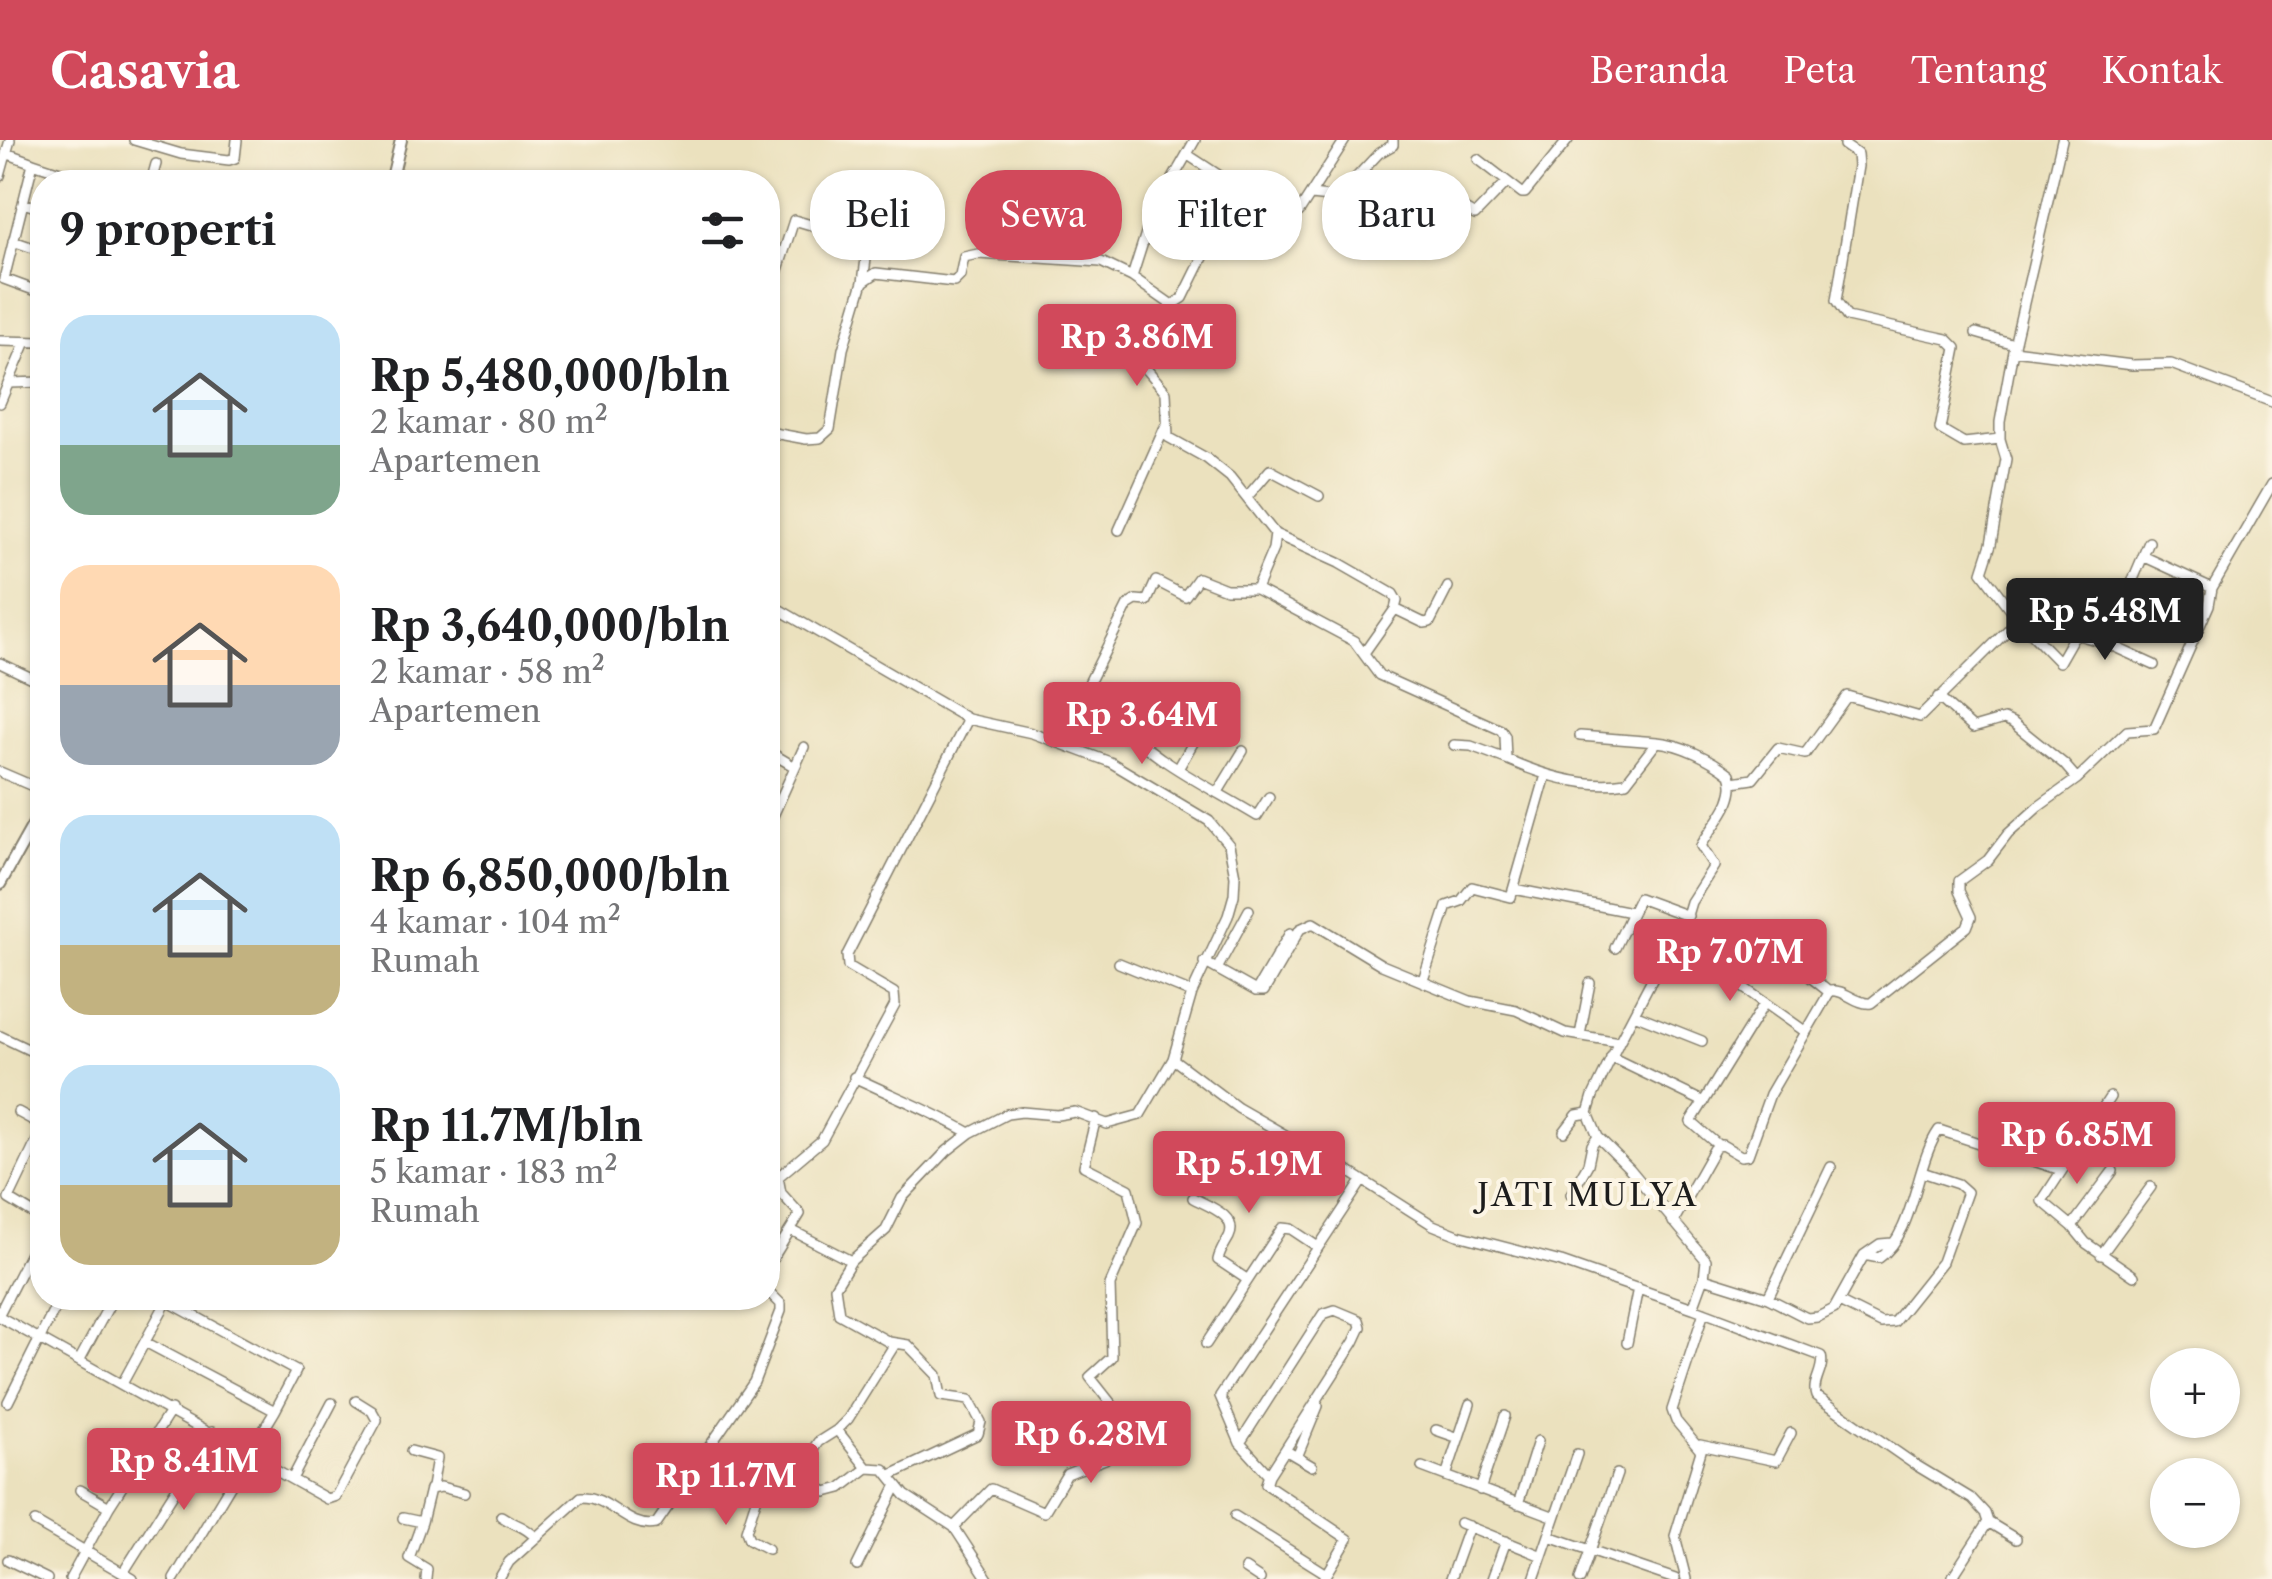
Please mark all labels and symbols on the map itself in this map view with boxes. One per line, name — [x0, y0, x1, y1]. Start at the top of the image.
pin: Rp 3.86M — [1034, 304, 1240, 389]
pin: Rp 5.48M — [2002, 578, 2208, 663]
pin: Rp 3.64M — [1039, 682, 1245, 767]
pin: Rp 7.07M — [1627, 919, 1833, 1004]
pin: Rp 6.85M — [1974, 1102, 2180, 1187]
pin: Rp 5.19M — [1146, 1131, 1352, 1216]
district label: JATI MULYA — [1472, 1175, 1699, 1214]
pin: Rp 6.28M — [988, 1401, 1194, 1486]
pin: Rp 8.41M — [81, 1428, 287, 1513]
pin: Rp 11.7M — [623, 1443, 829, 1528]

